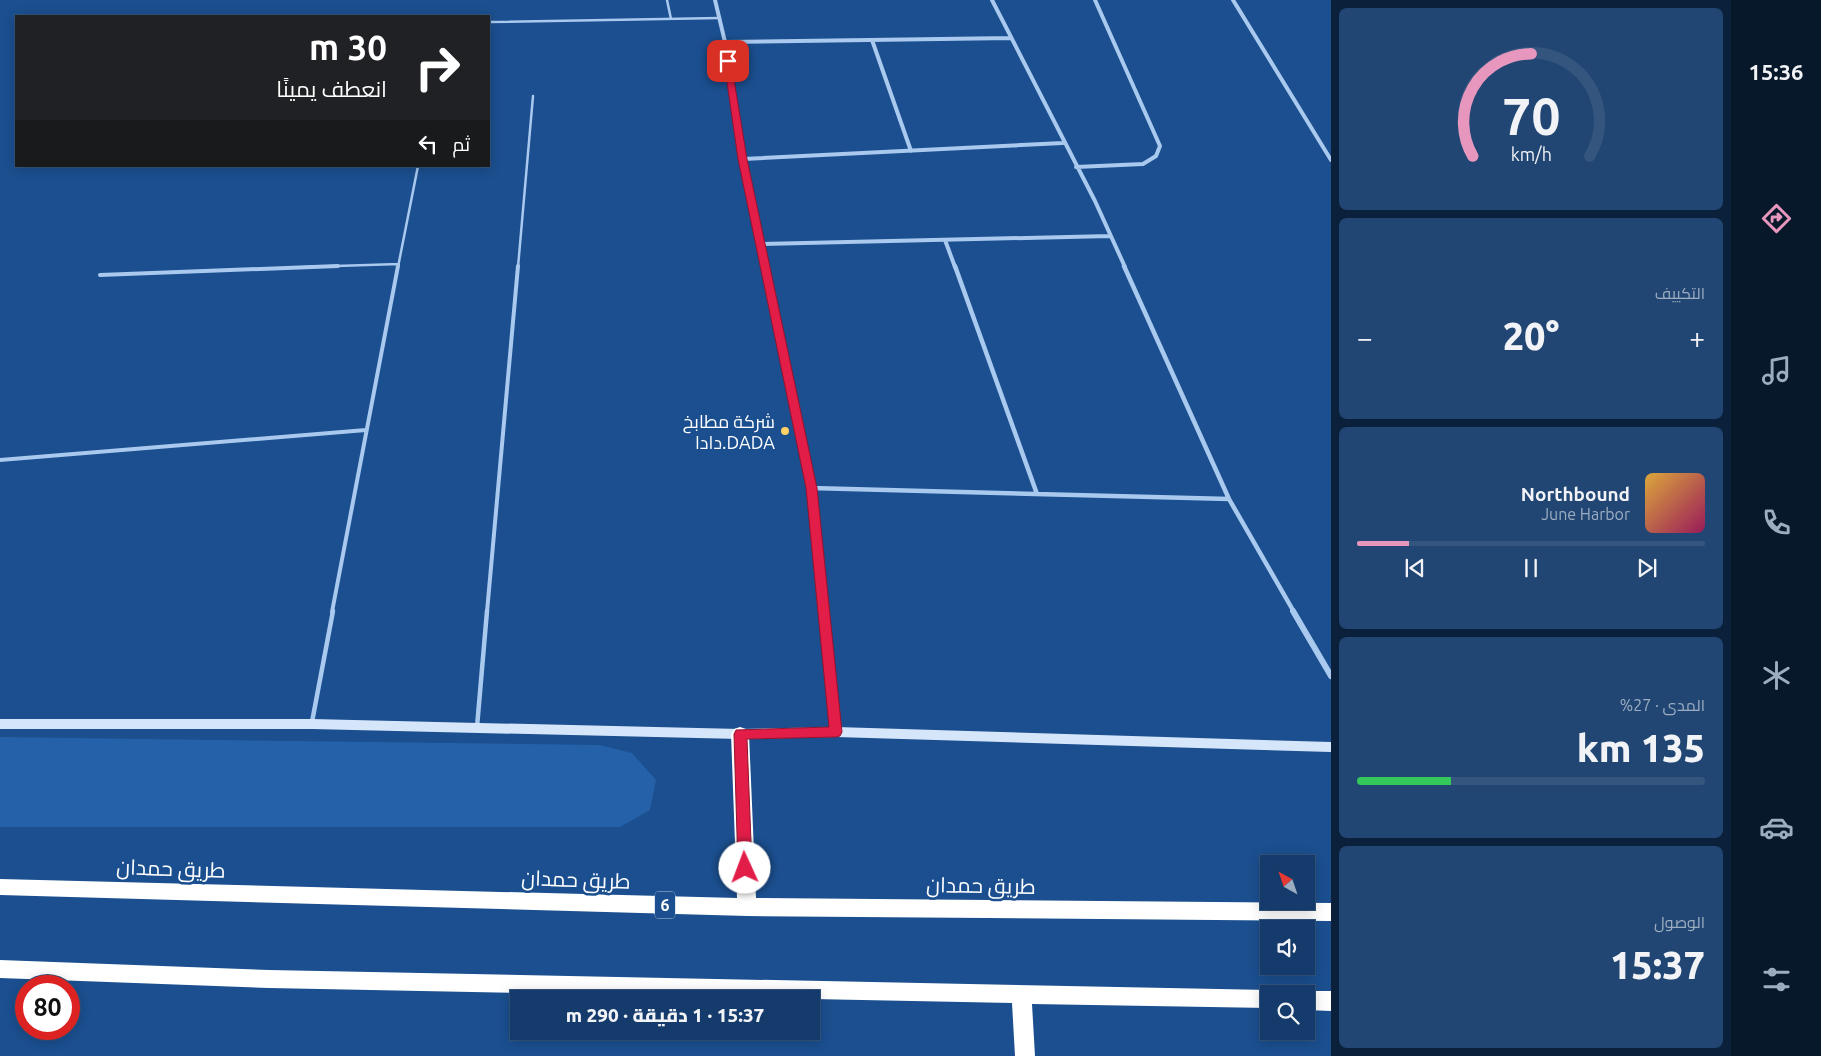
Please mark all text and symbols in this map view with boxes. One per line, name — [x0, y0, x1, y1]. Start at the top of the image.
text: 30 m — [309, 27, 387, 67]
icon: right — [405, 35, 470, 100]
pin — [707, 40, 749, 82]
icon: arrive — [714, 47, 742, 75]
text: 15:36 — [1748, 59, 1804, 84]
text: انعطف يمينًا — [276, 76, 387, 101]
text: 70 — [1502, 87, 1560, 145]
icon: left — [414, 130, 442, 158]
text: ثم — [452, 133, 470, 155]
text: km/h — [1510, 144, 1552, 164]
icon: directions — [1759, 201, 1794, 236]
text: التكييف — [1655, 284, 1705, 302]
text: 20° — [1503, 315, 1559, 357]
text: − — [1357, 322, 1373, 353]
text: + — [1689, 322, 1705, 353]
icon: music — [1759, 353, 1794, 388]
place label: شركة مطابخ دادا.DADA — [683, 411, 775, 452]
marker: شركة مطابخ دادا.DADA — [779, 425, 791, 437]
text: Northbound — [1521, 483, 1630, 505]
text: June Harbor — [1541, 505, 1630, 523]
icon: phone — [1759, 505, 1794, 540]
icon: previous — [1401, 554, 1429, 582]
icon: pause — [1517, 554, 1545, 582]
icon: next — [1633, 554, 1661, 582]
icon: climate — [1759, 658, 1794, 693]
text: المدى · 27% — [1620, 696, 1705, 714]
text: 135 km — [1577, 727, 1705, 769]
icon: car — [1759, 810, 1794, 845]
position arrow — [718, 841, 770, 893]
street label: طريق حمدان — [116, 854, 226, 884]
north arrow — [1260, 855, 1315, 910]
map controls — [1260, 855, 1315, 1040]
street label: طريق حمدان — [521, 865, 631, 895]
street label: طريق حمدان — [926, 872, 1036, 900]
road number: 6 — [655, 892, 675, 918]
text: الوصول — [1654, 913, 1705, 931]
button: sound — [1260, 920, 1315, 975]
text: 15:37 — [1610, 944, 1705, 986]
icon: filters — [1759, 962, 1794, 997]
speed limit sign: 80 — [15, 975, 80, 1040]
button: search — [1260, 985, 1315, 1040]
text: 15:37 · 1 دقيقة · 290 m — [566, 1004, 764, 1026]

